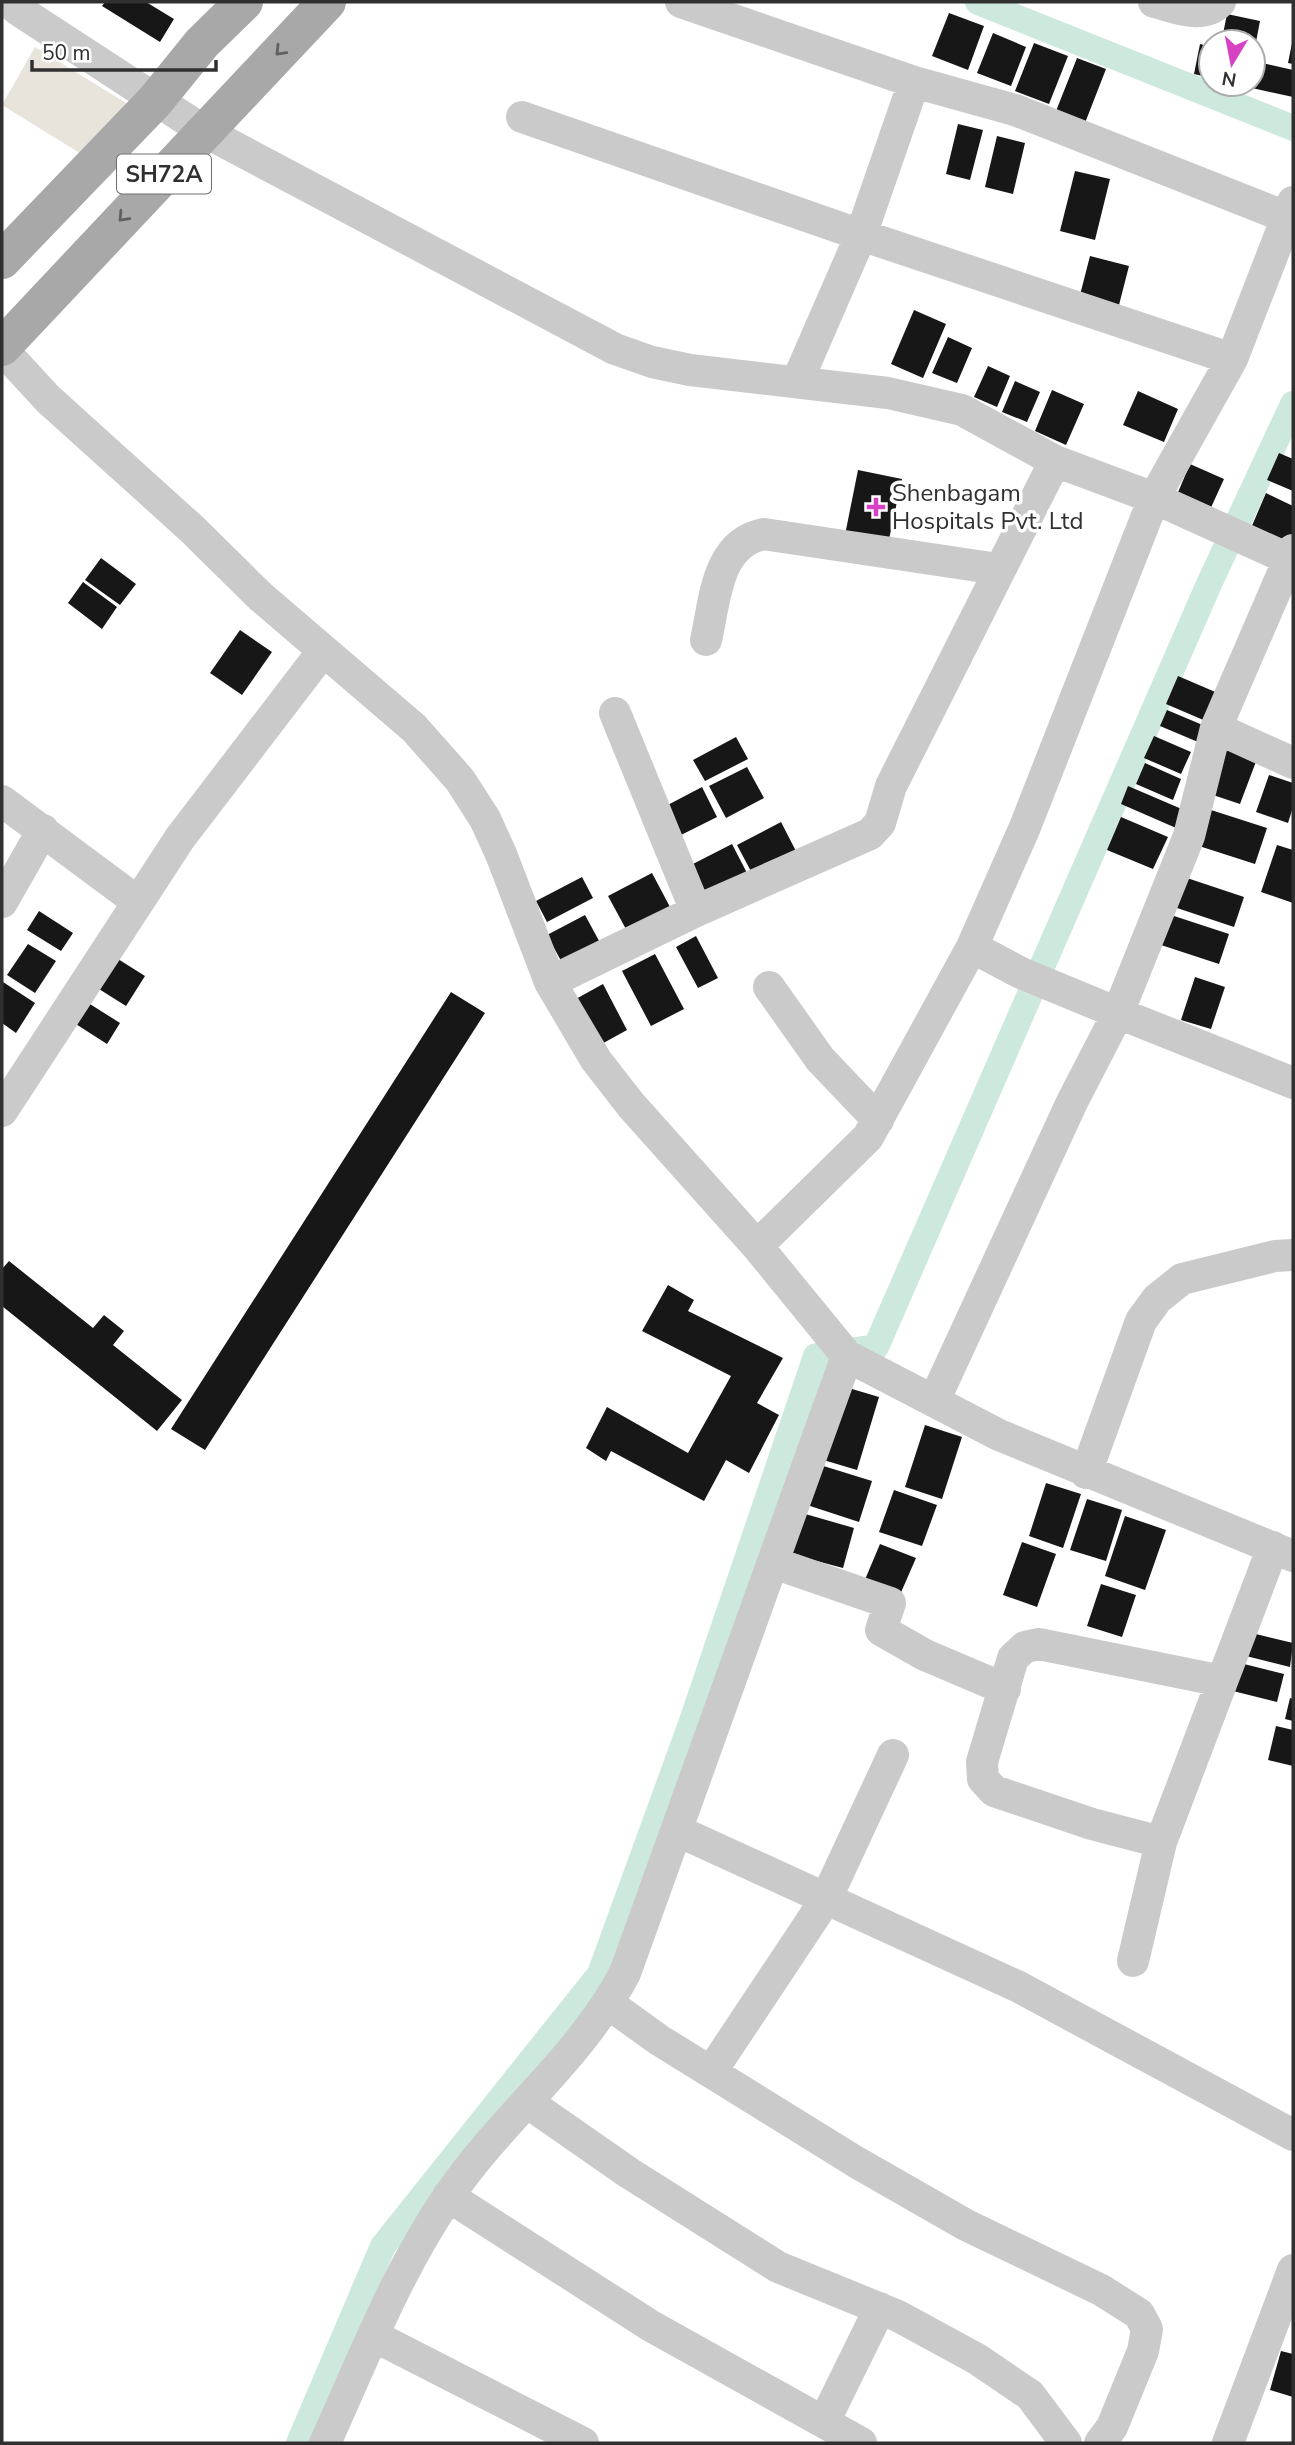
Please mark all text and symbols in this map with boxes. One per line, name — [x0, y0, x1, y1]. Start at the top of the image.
scale bar — [32, 28, 215, 72]
north arrow — [1197, 28, 1267, 98]
text: 50 m — [42, 39, 91, 67]
one-way arrow — [275, 43, 288, 56]
text: N — [1220, 65, 1238, 93]
road number: SH72A — [117, 154, 211, 194]
one-way arrow — [119, 209, 132, 222]
place label: Shenbagam Hospitals Pvt. Ltd — [892, 477, 1083, 537]
marker: Shenbagam Hospitals Pvt. Ltd — [866, 497, 886, 517]

